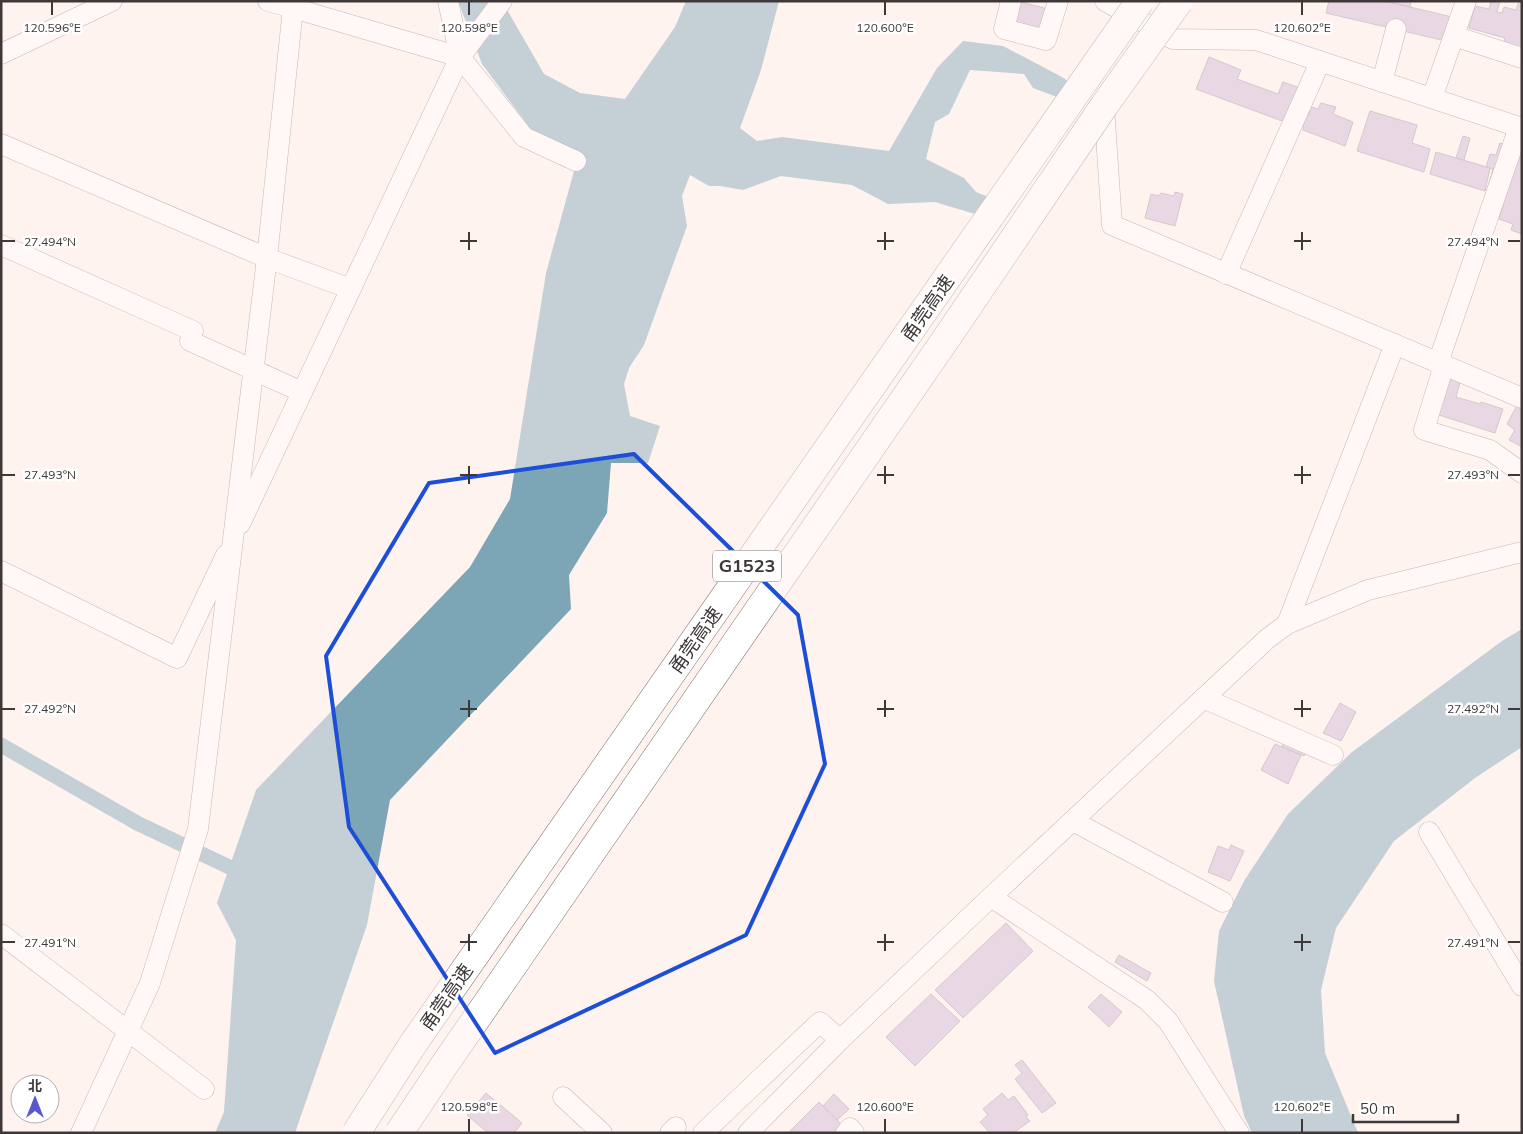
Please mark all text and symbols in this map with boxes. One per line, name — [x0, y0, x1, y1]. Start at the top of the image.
text: 120.596°E — [23, 20, 81, 35]
text: 120.598°E — [440, 20, 498, 35]
text: 120.600°E — [856, 20, 914, 35]
text: 120.602°E — [1273, 20, 1331, 35]
text: 27.494°N — [24, 234, 76, 249]
text: 27.494°N — [1447, 234, 1499, 249]
street label: 甬莞高速 — [895, 270, 959, 346]
text: 27.493°N — [24, 467, 76, 482]
text: 27.493°N — [1447, 467, 1499, 482]
road number: G1523 — [713, 550, 781, 582]
street label: 甬莞高速 — [663, 602, 727, 678]
text: 27.492°N — [24, 701, 76, 716]
text: 27.492°N — [1447, 701, 1499, 716]
text: 27.491°N — [24, 935, 76, 950]
text: 27.491°N — [1447, 935, 1499, 950]
street label: 甬莞高速 — [414, 959, 478, 1035]
north arrow — [10, 1074, 60, 1124]
text: 北 — [28, 1077, 42, 1095]
scale bar — [1353, 1092, 1458, 1124]
text: 120.598°E — [440, 1099, 498, 1114]
text: 120.600°E — [856, 1099, 914, 1114]
text: 120.602°E — [1273, 1099, 1331, 1114]
text: 50 m — [1360, 1099, 1395, 1118]

